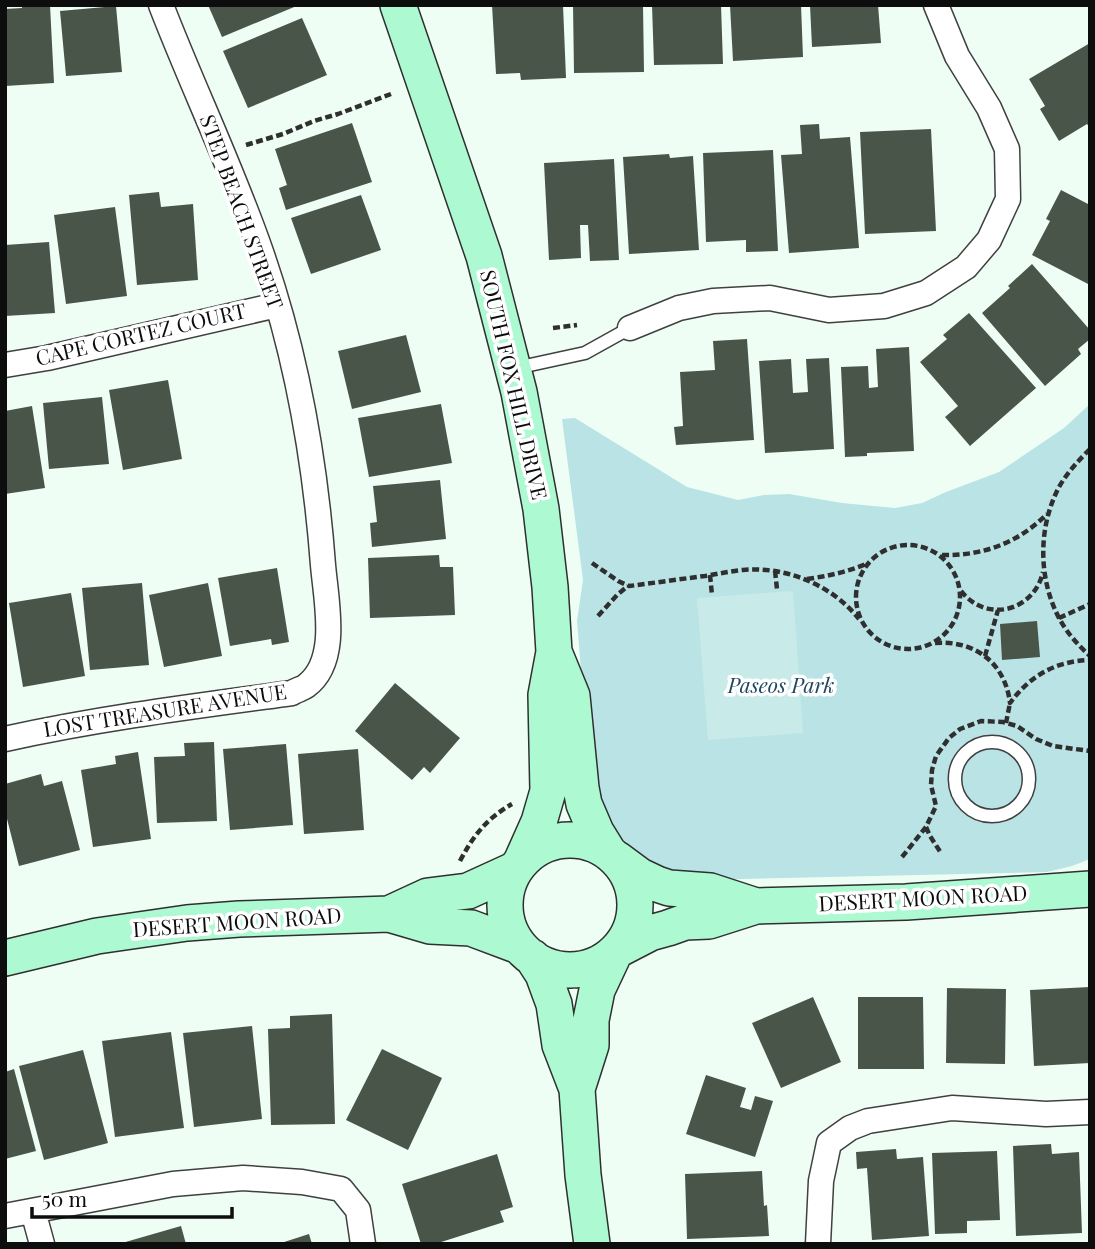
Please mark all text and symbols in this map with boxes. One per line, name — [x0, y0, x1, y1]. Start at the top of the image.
street label: STEP BEACH STREET — [195, 110, 291, 312]
street label: SOUTH FOX HILL DRIVE — [475, 267, 555, 502]
street label: CAPE CORTEZ COURT — [33, 295, 248, 371]
park label: Paseos Park — [727, 670, 834, 698]
street label: LOST TREASURE AVENUE — [41, 676, 288, 742]
street label: DESERT MOON ROAD — [818, 878, 1028, 916]
street label: DESERT MOON ROAD — [132, 900, 342, 942]
scale bar — [32, 1176, 231, 1220]
text: 50 m — [42, 1184, 88, 1212]

